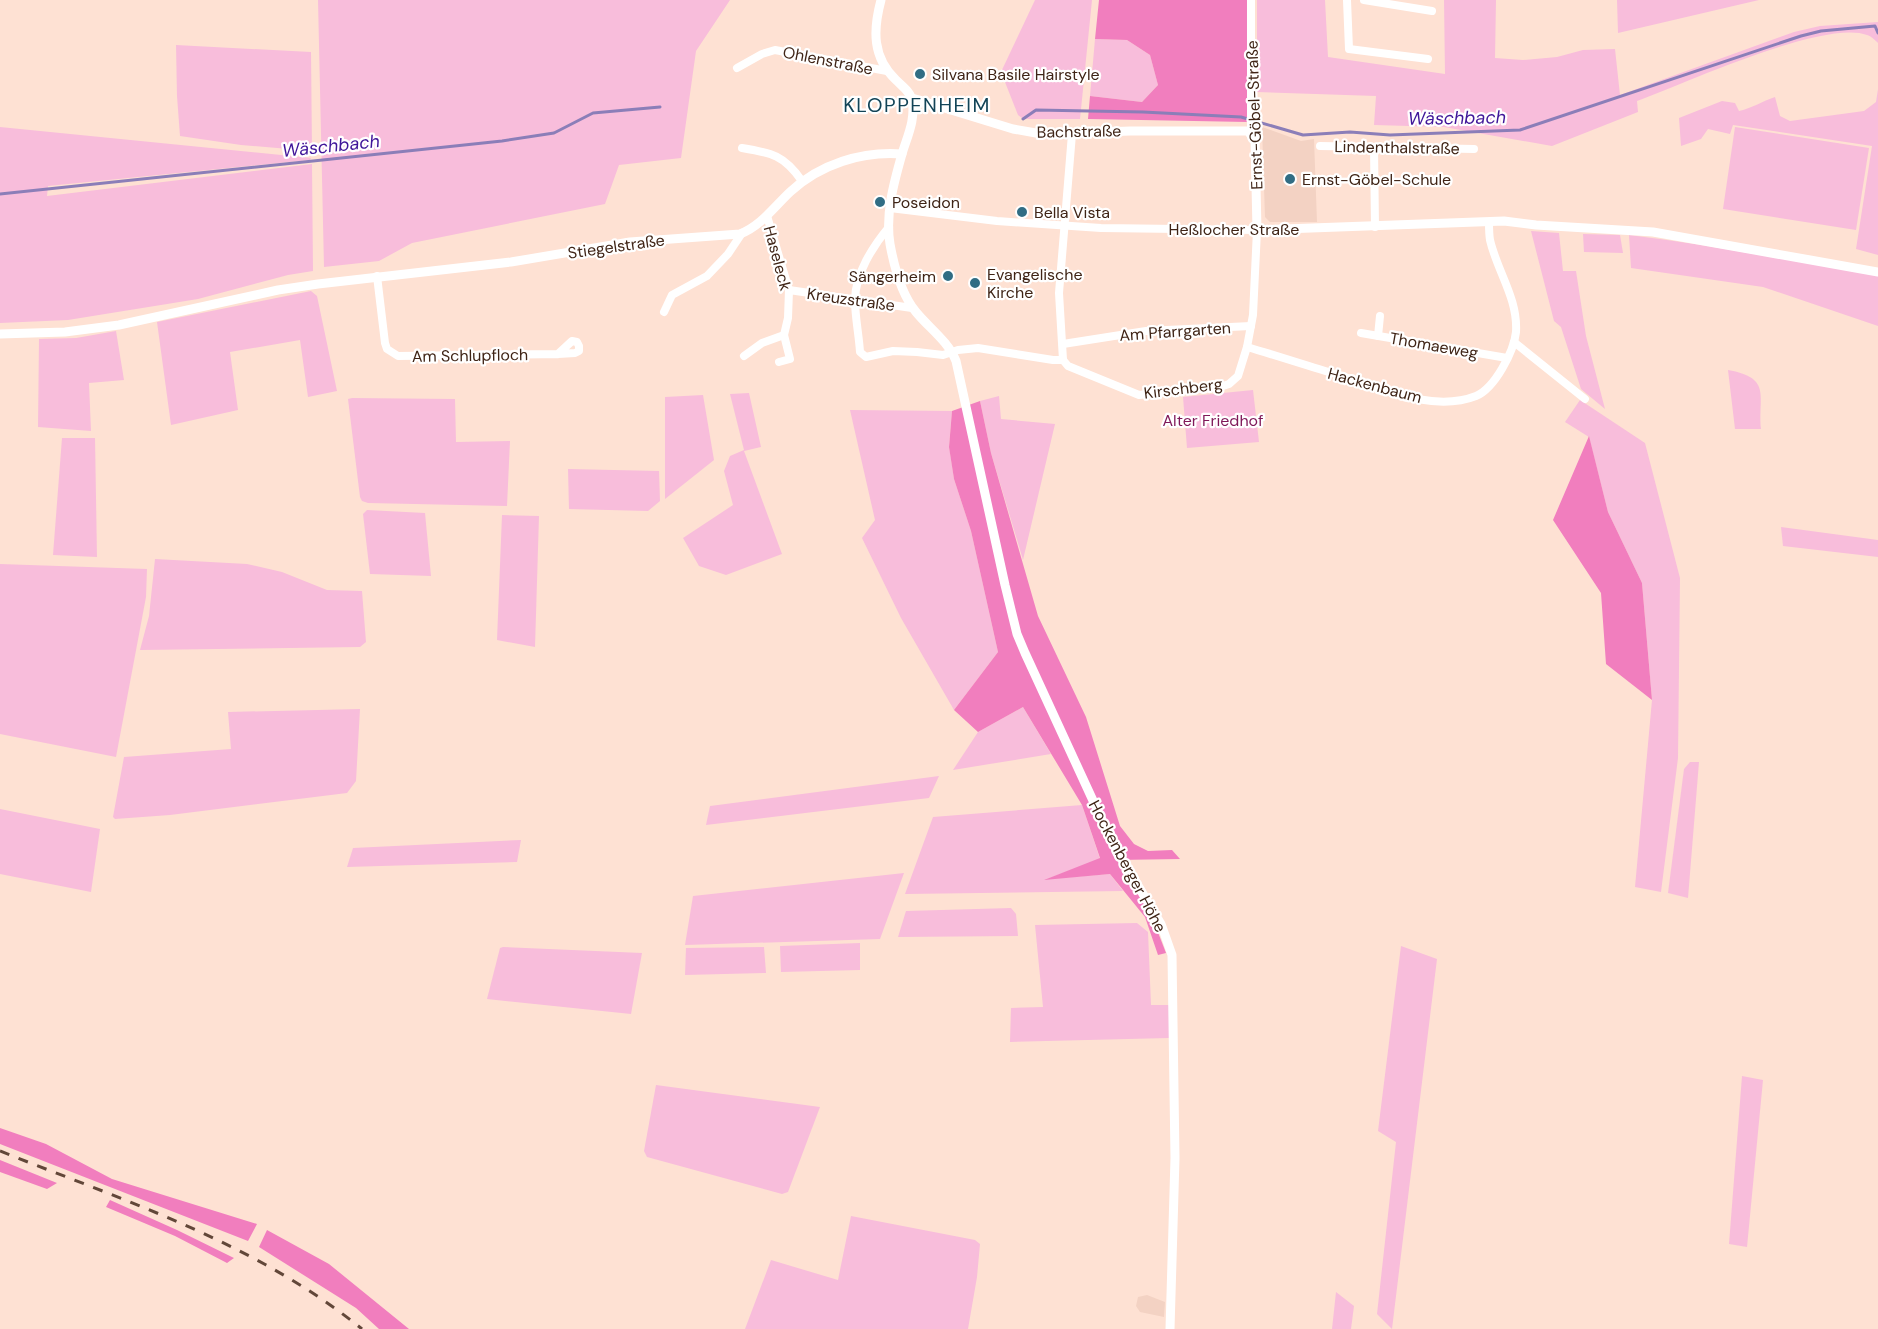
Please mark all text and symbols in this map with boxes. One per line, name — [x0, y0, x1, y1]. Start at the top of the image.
street label: Ernst-Göbel-Straße — [1241, 40, 1268, 190]
street label: Ohlenstraße — [781, 41, 875, 80]
place label: Silvana Basile Hairstyle — [932, 64, 1100, 85]
marker: Silvana Basile Hairstyle — [913, 67, 927, 81]
district label: KLOPPENHEIM — [843, 92, 991, 118]
water label: Wäschbach — [1408, 105, 1506, 131]
street label: Bachstraße — [1036, 120, 1122, 143]
water label: Wäschbach — [281, 129, 381, 163]
street label: Lindenthalstraße — [1334, 136, 1460, 159]
place label: Ernst-Göbel-Schule — [1302, 169, 1451, 190]
marker: Ernst-Göbel-Schule — [1283, 172, 1297, 186]
place label: Poseidon — [892, 192, 960, 213]
marker: Poseidon — [873, 195, 887, 209]
place label: Bella Vista — [1034, 202, 1110, 223]
marker: Bella Vista — [1015, 205, 1029, 219]
street label: Heßlocher Straße — [1169, 219, 1299, 240]
street label: Haseleck — [759, 223, 796, 293]
street label: Stiegelstraße — [566, 229, 666, 264]
place label: Evangelische Kirche — [987, 264, 1083, 303]
place label: Sängerheim — [849, 266, 936, 287]
marker: Sängerheim — [941, 269, 955, 283]
marker: Evangelische Kirche — [968, 276, 982, 290]
street label: Kreuzstraße — [806, 283, 896, 316]
street label: Am Pfarrgarten — [1119, 317, 1232, 346]
street label: Thomaeweg — [1388, 327, 1480, 364]
street label: Am Schlupfloch — [412, 344, 528, 367]
street label: Hackenbaum — [1325, 363, 1424, 408]
street label: Kirschberg — [1142, 373, 1224, 404]
park label: Alter Friedhof — [1162, 410, 1264, 431]
street label: Hockenberger Höhe — [1084, 797, 1171, 936]

